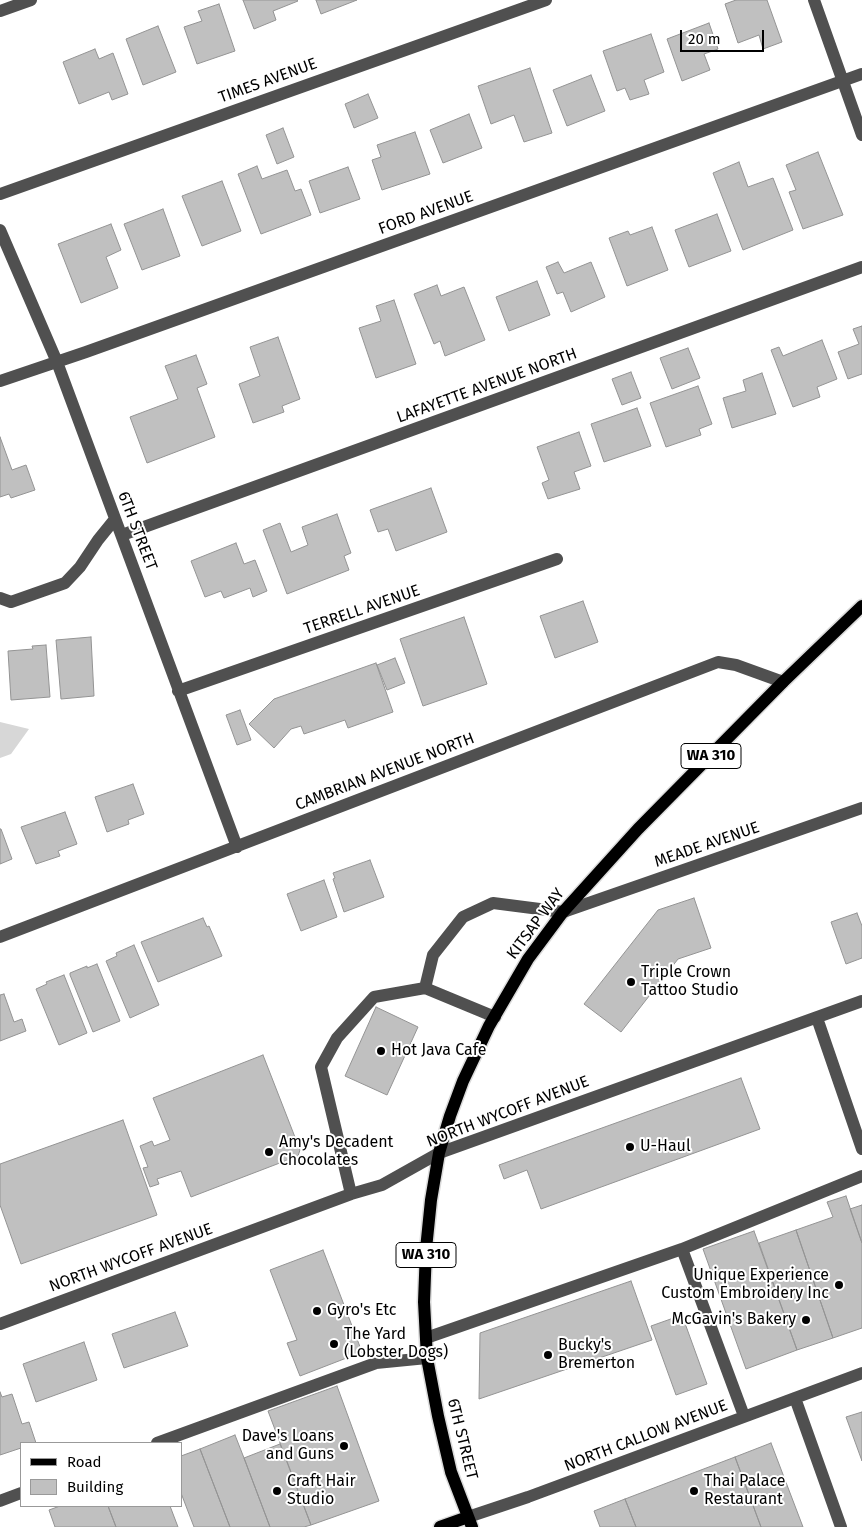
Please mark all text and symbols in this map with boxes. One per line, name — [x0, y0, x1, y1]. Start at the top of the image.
scale bar — [682, 20, 766, 52]
text: 20 m — [688, 30, 721, 48]
street label: TIMES AVENUE — [216, 54, 320, 108]
street label: FORD AVENUE — [376, 187, 476, 239]
street label: LAFAYETTE AVENUE NORTH — [394, 344, 580, 428]
street label: 6TH STREET — [113, 489, 161, 573]
street label: TERRELL AVENUE — [301, 581, 423, 639]
street label: CAMBRIAN AVENUE NORTH — [293, 729, 477, 815]
road number: WA 310 — [681, 744, 741, 768]
street label: MEADE AVENUE — [652, 818, 762, 872]
street label: KITSAP WAY — [503, 885, 569, 963]
place label: Triple Crown Tattoo Studio — [641, 963, 739, 1001]
marker: Triple Crown Tattoo Studio — [625, 976, 637, 988]
place label: Hot Java Cafe — [391, 1041, 487, 1061]
marker: Hot Java Cafe — [375, 1045, 387, 1057]
street label: NORTH WYCOFF AVENUE — [424, 1072, 592, 1152]
place label: Amy's Decadent Chocolates — [279, 1133, 393, 1171]
place label: U-Haul — [640, 1137, 691, 1157]
marker: U-Haul — [624, 1141, 636, 1153]
marker: Amy's Decadent Chocolates — [263, 1146, 275, 1158]
street label: NORTH WYCOFF AVENUE — [47, 1219, 215, 1297]
road number: WA 310 — [396, 1242, 456, 1268]
place label: Unique Experience Custom Embroidery Inc — [661, 1266, 829, 1304]
marker: Unique Experience Custom Embroidery Inc — [833, 1279, 845, 1291]
place label: Gyro's Etc — [327, 1301, 396, 1321]
marker: Gyro's Etc — [311, 1305, 323, 1317]
place label: McGavin's Bakery — [671, 1310, 796, 1330]
marker: McGavin's Bakery — [800, 1314, 812, 1326]
place label: The Yard (Lobster Dogs) — [344, 1325, 448, 1363]
place label: Bucky's Bremerton — [558, 1336, 635, 1374]
marker: The Yard (Lobster Dogs) — [328, 1338, 340, 1350]
marker: Bucky's Bremerton — [542, 1349, 554, 1361]
street label: 6TH STREET — [443, 1396, 481, 1482]
street label: NORTH CALLOW AVENUE — [562, 1396, 730, 1476]
place label: Dave's Loans and Guns — [242, 1427, 334, 1465]
marker: Dave's Loans and Guns — [338, 1440, 350, 1452]
legend — [20, 1442, 182, 1507]
text: Road — [67, 1453, 102, 1471]
place label: Craft Hair Studio — [287, 1472, 356, 1510]
place label: Thai Palace Restaurant — [704, 1472, 785, 1510]
text: Building — [67, 1478, 123, 1496]
marker: Craft Hair Studio — [271, 1485, 283, 1497]
marker: Thai Palace Restaurant — [688, 1485, 700, 1497]

